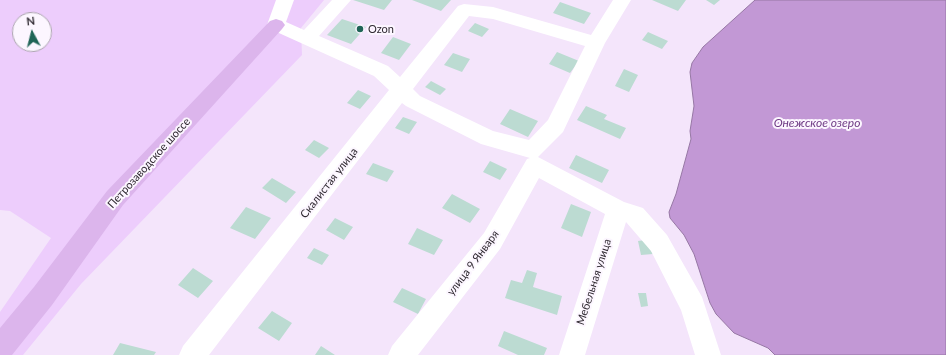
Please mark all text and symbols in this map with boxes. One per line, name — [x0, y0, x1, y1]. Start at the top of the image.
north arrow — [12, 12, 52, 52]
text: N — [26, 14, 36, 28]
place label: Ozon — [368, 22, 394, 36]
marker: Ozon — [355, 24, 365, 34]
street label: Петрозаводское шоссе — [105, 115, 193, 211]
water label: Онежское озеро — [774, 116, 860, 130]
street label: Скалистая улица — [297, 145, 361, 221]
street label: улица 9 Января — [444, 228, 502, 298]
street label: Мебельная улица — [574, 237, 614, 327]

